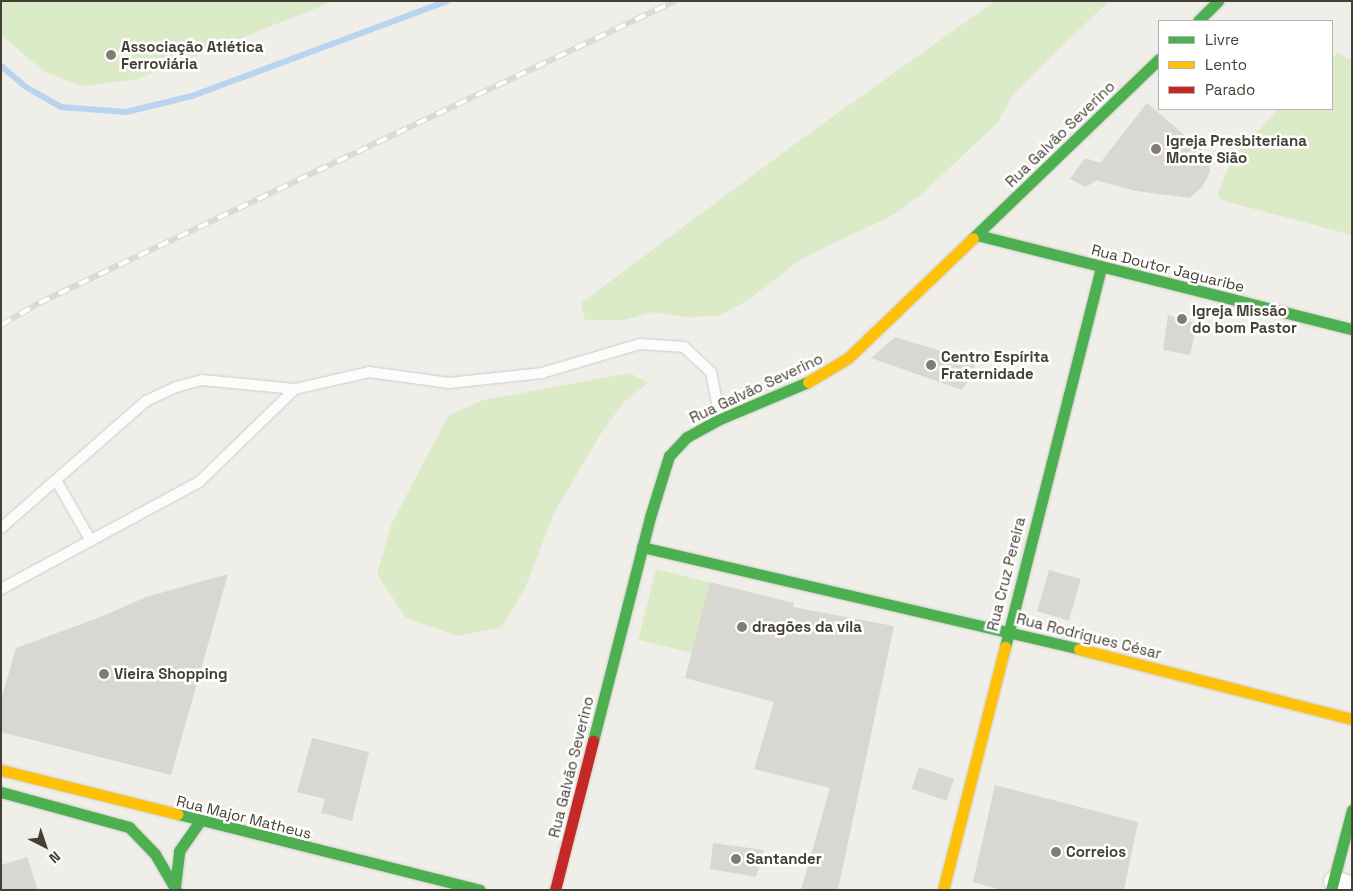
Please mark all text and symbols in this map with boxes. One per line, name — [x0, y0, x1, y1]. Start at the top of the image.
legend — [1158, 20, 1333, 110]
text: Livre — [1205, 30, 1239, 49]
place label: Associação Atlética Ferroviária — [121, 37, 264, 72]
marker: Associação Atlética Ferroviária — [105, 49, 117, 61]
text: Lento — [1205, 55, 1247, 74]
street label: Rua Galvão Severino — [1002, 77, 1118, 191]
text: Parado — [1205, 80, 1255, 99]
place label: Igreja Presbiteriana Monte Sião — [1166, 131, 1307, 166]
marker: Igreja Presbiteriana Monte Sião — [1150, 143, 1162, 155]
street label: Rua Doutor Jaguaribe — [1090, 240, 1246, 296]
place label: Igreja Missão do bom Pastor — [1192, 301, 1297, 336]
marker: Igreja Missão do bom Pastor — [1176, 313, 1188, 325]
place label: Centro Espírita Fraternidade — [941, 347, 1049, 382]
street label: Rua Galvão Severino — [687, 349, 825, 427]
marker: Centro Espírita Fraternidade — [925, 359, 937, 371]
street label: Rua Cruz Pereira — [983, 515, 1029, 633]
street label: Rua Rodrigues César — [1015, 609, 1163, 663]
place label: dragões da vila — [752, 618, 862, 636]
marker: dragões da vila — [736, 621, 748, 633]
place label: Vieira Shopping — [114, 665, 228, 683]
marker: Vieira Shopping — [98, 668, 110, 680]
street label: Rua Galvão Severino — [545, 695, 597, 839]
street label: Rua Major Matheus — [175, 792, 313, 842]
north arrow — [20, 821, 70, 871]
place label: Correios — [1066, 843, 1126, 861]
marker: Correios — [1050, 846, 1062, 858]
text: N — [45, 847, 64, 867]
place label: Santander — [746, 850, 822, 868]
marker: Santander — [730, 853, 742, 865]

